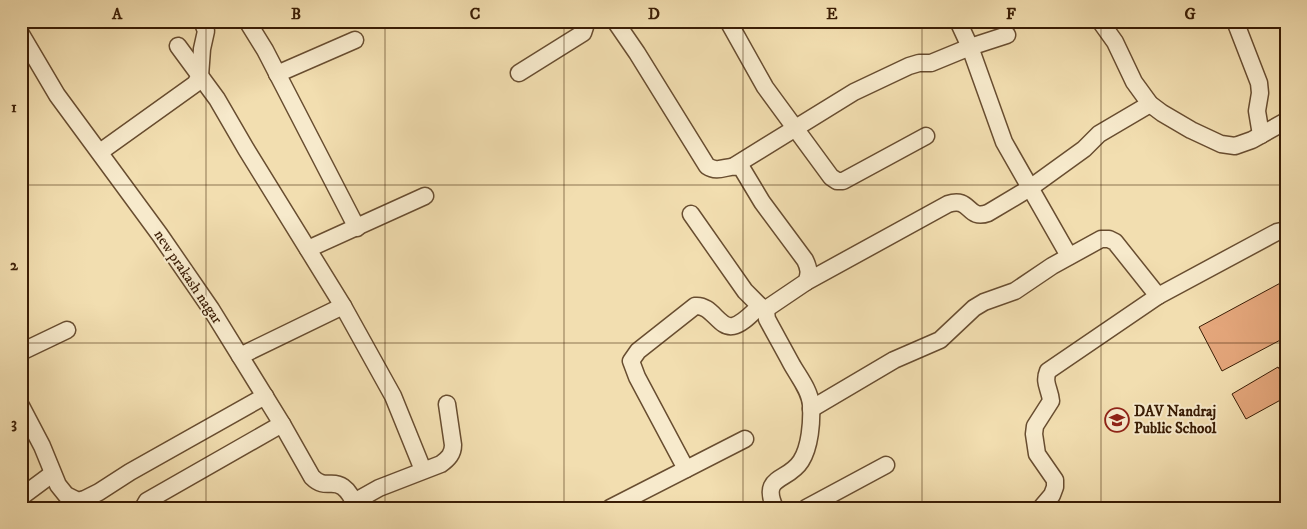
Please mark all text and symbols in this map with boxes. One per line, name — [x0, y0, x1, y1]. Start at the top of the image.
text: A — [111, 4, 123, 24]
text: B — [291, 4, 301, 24]
text: C — [470, 4, 480, 24]
text: D — [648, 4, 660, 24]
text: E — [826, 4, 838, 24]
text: F — [1006, 4, 1016, 24]
text: G — [1184, 4, 1196, 24]
text: 1 — [11, 97, 17, 117]
street label: new prakash nagar — [149, 226, 227, 328]
text: 2 — [10, 255, 19, 275]
place label: DAV Nandraj Public School — [1134, 402, 1217, 438]
school or university icon: DAV Nandraj Public School — [1104, 407, 1130, 433]
text: 3 — [11, 413, 17, 433]

